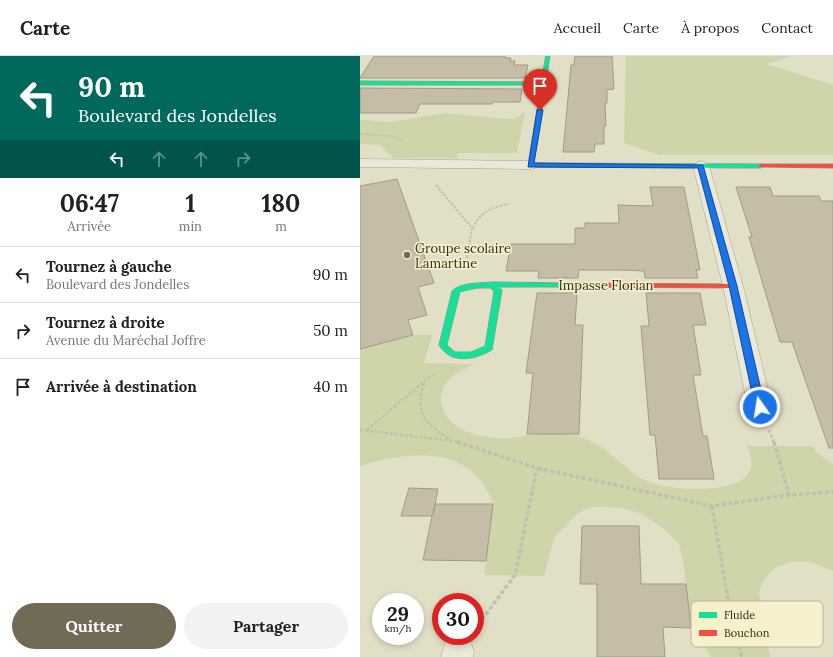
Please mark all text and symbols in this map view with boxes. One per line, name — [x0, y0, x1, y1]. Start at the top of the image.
text: Carte — [20, 16, 70, 40]
text: Accueil — [554, 19, 601, 37]
text: Carte — [623, 19, 659, 37]
text: À propos — [681, 19, 739, 37]
text: Contact — [761, 19, 813, 37]
text: 90 m — [78, 69, 145, 105]
pin — [523, 69, 557, 110]
icon: left — [12, 72, 64, 124]
icon: arrive — [529, 75, 551, 97]
text: Boulevard des Jondelles — [78, 104, 276, 127]
icon: left — [106, 148, 128, 170]
icon: ahead — [148, 148, 170, 170]
icon: ahead — [190, 148, 212, 170]
icon: right — [232, 148, 254, 170]
text: 06:47 — [60, 188, 119, 219]
text: 1 — [185, 188, 195, 219]
text: 180 — [262, 188, 300, 219]
text: Arrivée — [68, 218, 111, 235]
text: min — [179, 218, 202, 235]
text: m — [275, 218, 287, 235]
place label: Groupe scolaire Lamartine — [415, 240, 511, 272]
marker: Groupe scolaire Lamartine — [402, 250, 412, 260]
text: Tournez à gauche — [46, 257, 172, 276]
icon: left — [12, 264, 34, 286]
text: 90 m — [313, 265, 348, 284]
text: Boulevard des Jondelles — [46, 276, 189, 293]
street label: Impasse Florian — [559, 277, 654, 294]
text: Tournez à droite — [46, 313, 165, 332]
icon: right — [12, 320, 34, 342]
text: 50 m — [313, 321, 348, 340]
text: Avenue du Maréchal Joffre — [46, 332, 206, 349]
icon: arrive — [12, 376, 34, 398]
text: Arrivée à destination — [46, 377, 197, 396]
text: 40 m — [313, 377, 348, 396]
position arrow — [739, 386, 781, 428]
speed limit sign: 30 — [432, 593, 484, 645]
text: 29 — [387, 601, 409, 626]
legend — [691, 601, 823, 647]
button: Quitter — [12, 603, 176, 649]
button: Partager — [184, 603, 348, 649]
text: Fluide — [724, 608, 755, 622]
text: km/h — [384, 622, 412, 635]
text: Bouchon — [724, 626, 770, 640]

